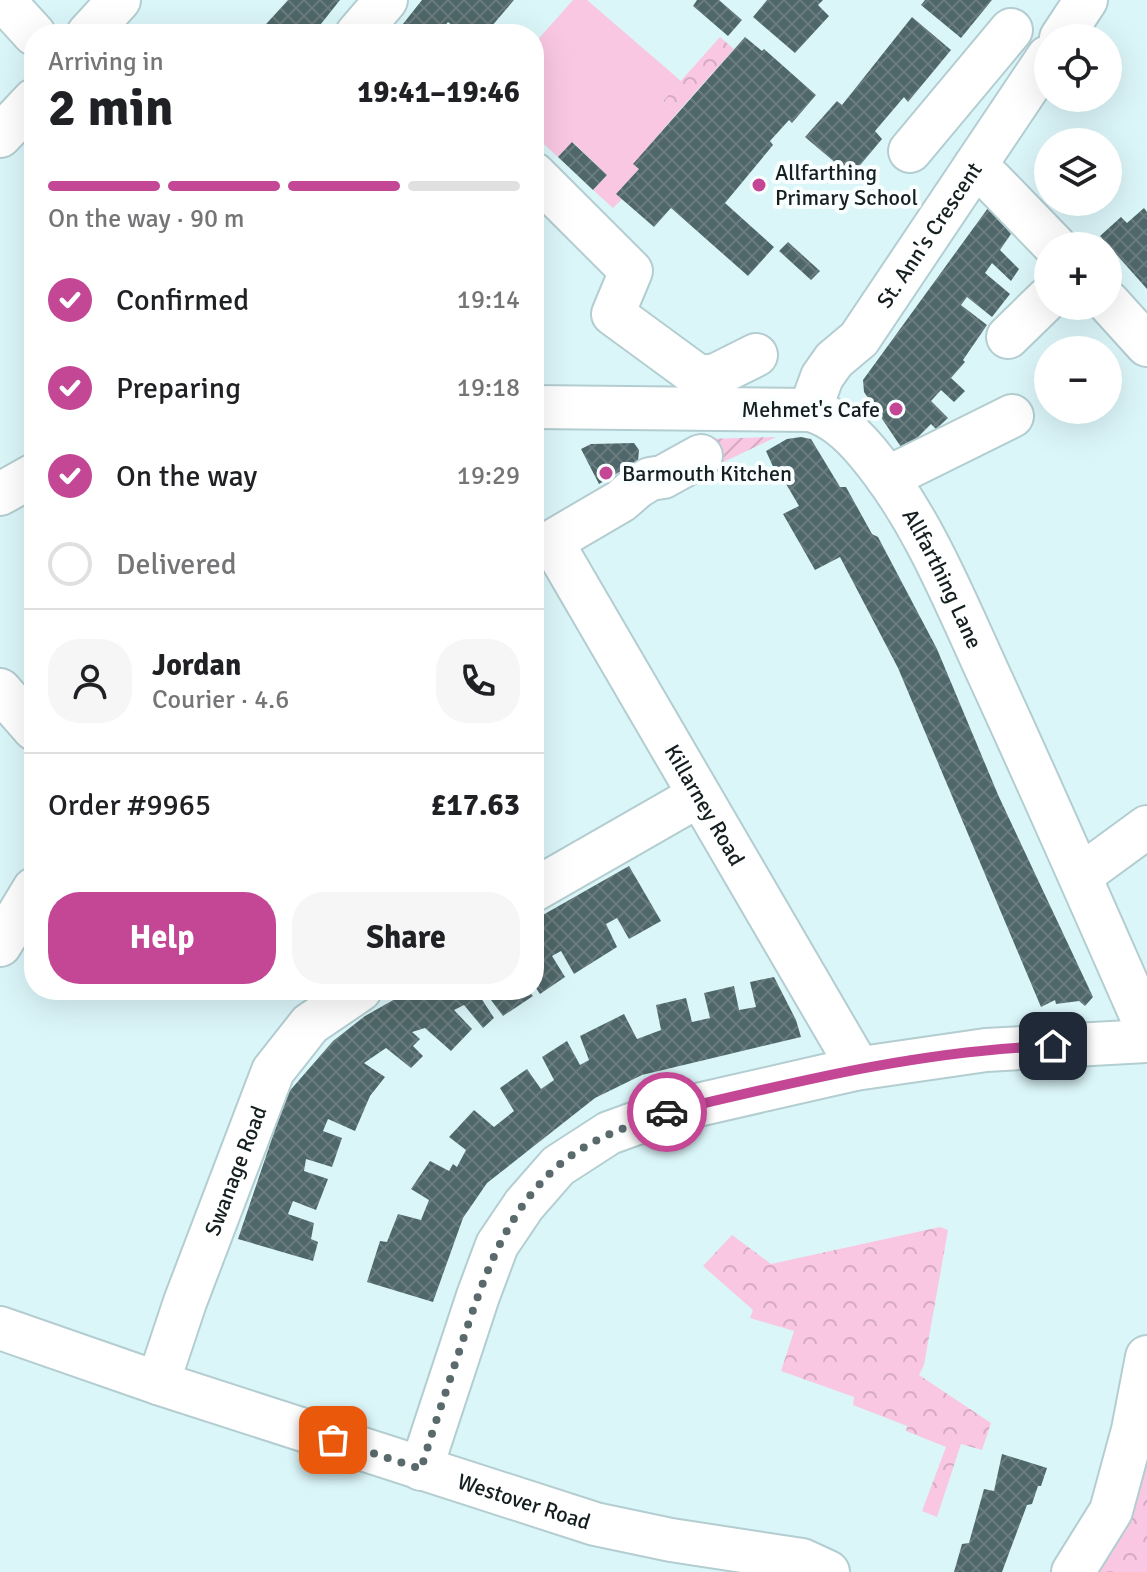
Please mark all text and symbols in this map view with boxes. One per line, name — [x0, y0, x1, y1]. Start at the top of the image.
map controls — [1034, 24, 1122, 424]
button: locate — [1034, 24, 1122, 112]
text: Arriving in — [48, 46, 164, 78]
text: 19:41–19:46 — [357, 74, 520, 111]
text: 2 min — [48, 76, 174, 140]
button: layers — [1034, 128, 1122, 216]
street label: St. Ann's Crescent — [871, 157, 988, 313]
place label: Allfarthing Primary School — [775, 159, 918, 211]
marker: Allfarthing Primary School — [750, 176, 768, 194]
text: On the way · 90 m — [48, 203, 244, 235]
button: + — [1034, 232, 1122, 320]
icon: check — [48, 278, 92, 322]
text: Confirmed — [116, 282, 249, 319]
text: 19:14 — [457, 284, 520, 316]
button: − — [1034, 336, 1122, 424]
icon: check — [48, 366, 92, 410]
text: Preparing — [116, 370, 241, 407]
text: 19:18 — [457, 372, 520, 404]
place label: Mehmet's Cafe — [742, 396, 880, 423]
marker: Mehmet's Cafe — [887, 400, 905, 418]
icon: check — [48, 454, 92, 498]
text: On the way — [116, 458, 257, 495]
text: 19:29 — [457, 460, 520, 492]
place label: Barmouth Kitchen — [622, 460, 792, 487]
marker: Barmouth Kitchen — [597, 464, 615, 482]
street label: Allfarthing Lane — [897, 504, 988, 653]
text: Delivered — [116, 546, 237, 583]
button: person — [48, 639, 132, 723]
button: phone — [436, 639, 520, 723]
text: Jordan — [152, 647, 241, 684]
text: Courier · 4.6 — [152, 684, 289, 716]
street label: Killarney Road — [659, 739, 751, 871]
text: Order #9965 — [48, 787, 211, 824]
text: £17.63 — [430, 787, 520, 824]
button: Help — [48, 892, 276, 984]
button: Share — [292, 892, 520, 984]
pin — [1019, 1012, 1087, 1080]
icon: home — [1031, 1024, 1075, 1068]
courier — [627, 1072, 707, 1152]
icon: car — [645, 1090, 689, 1134]
street label: Swanage Road — [199, 1102, 272, 1239]
pin — [299, 1406, 367, 1474]
icon: bag — [311, 1418, 355, 1462]
street label: Westover Road — [454, 1468, 594, 1536]

